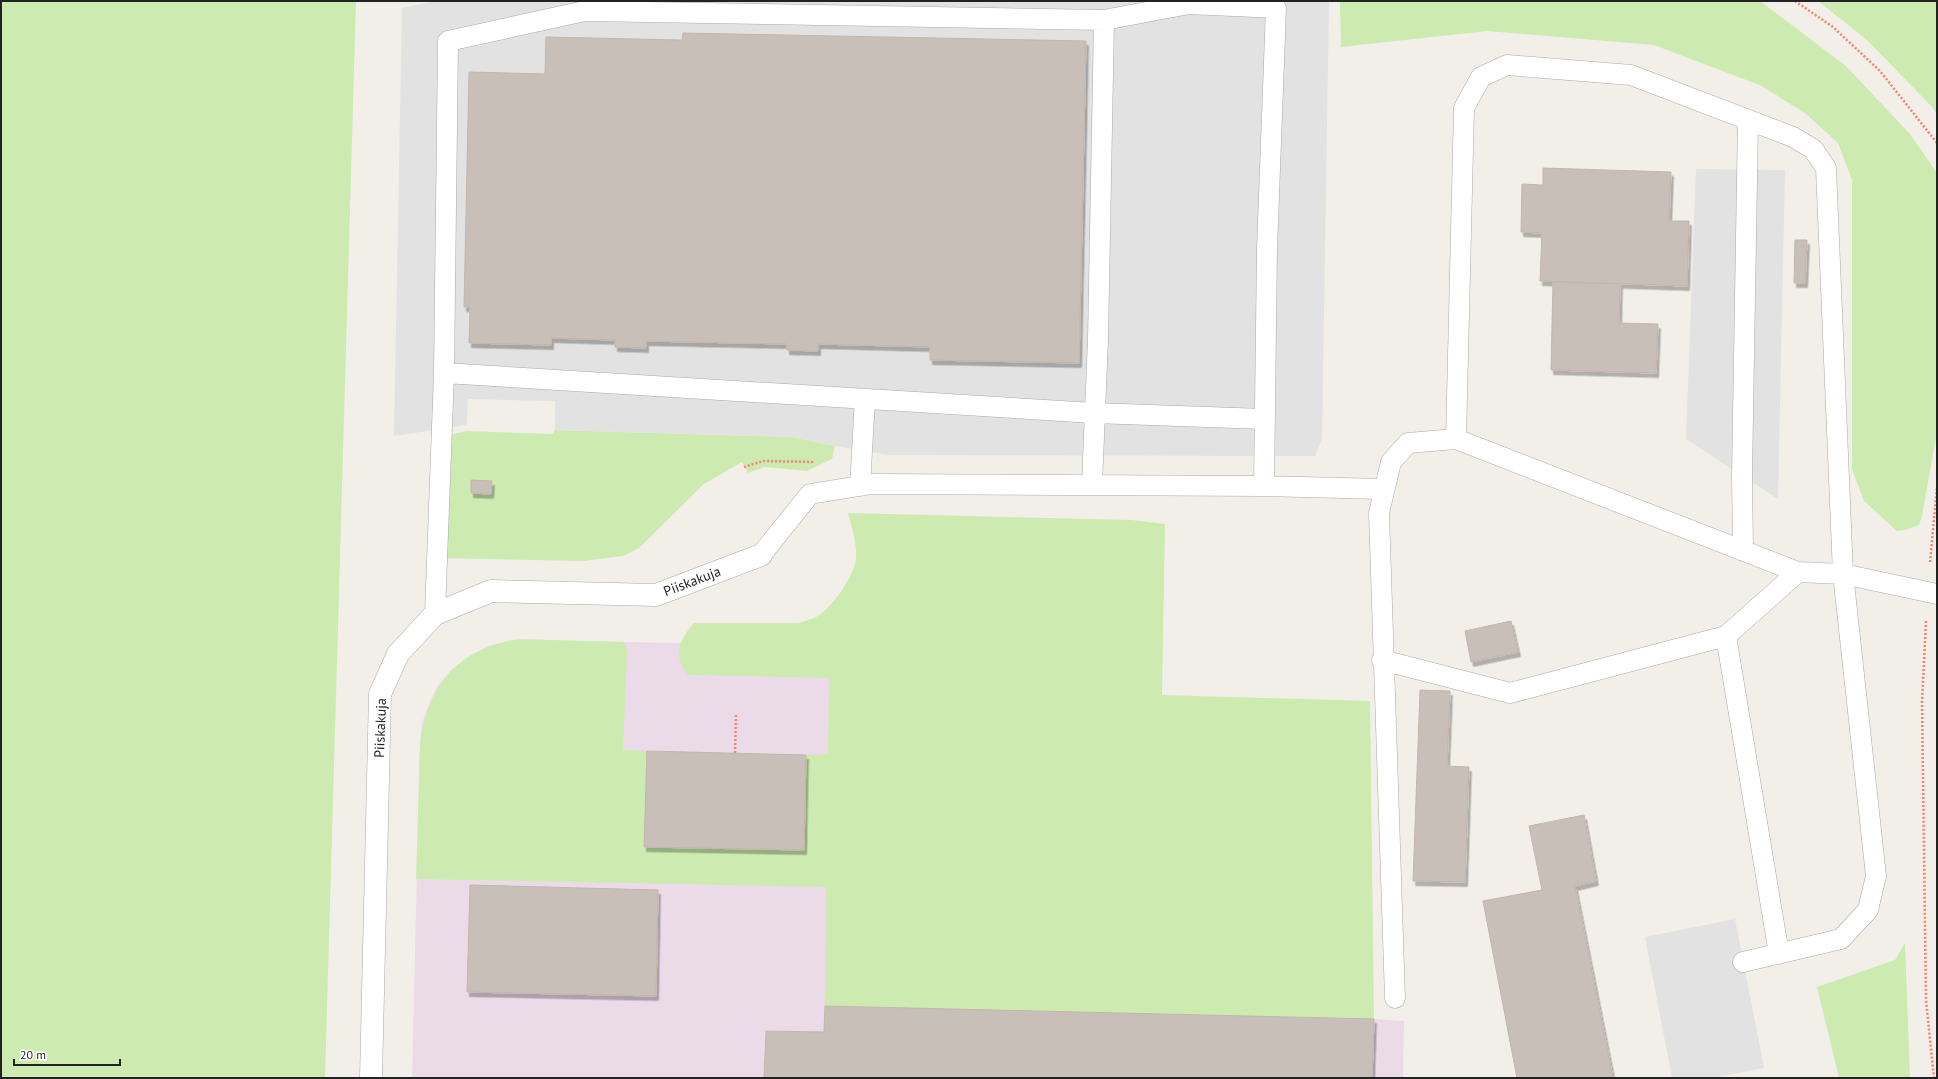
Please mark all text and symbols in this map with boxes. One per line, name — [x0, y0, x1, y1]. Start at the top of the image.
street label: Piiskakuja — [661, 562, 723, 600]
street label: Piiskakuja — [370, 698, 390, 758]
scale bar — [14, 1041, 120, 1067]
text: 20 m — [20, 1047, 46, 1062]

